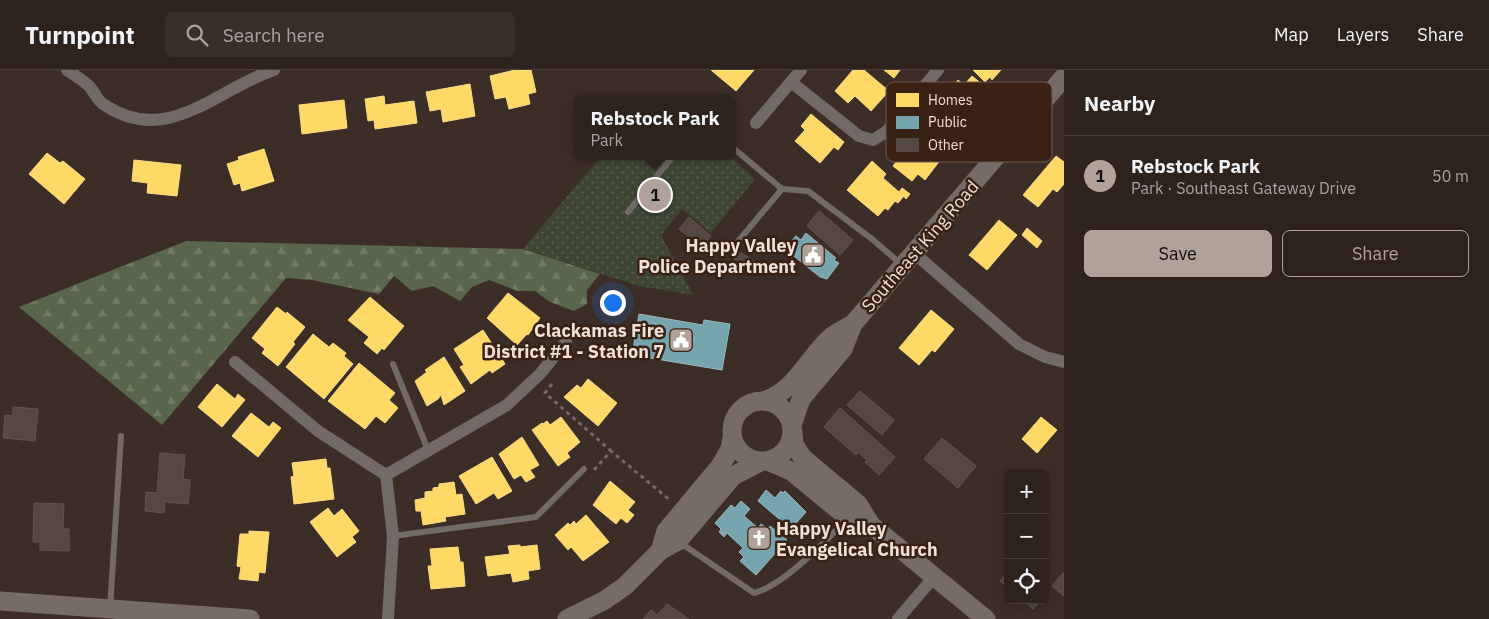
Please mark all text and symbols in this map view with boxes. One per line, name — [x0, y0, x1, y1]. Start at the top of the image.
search box — [165, 12, 515, 57]
text: Turnpoint — [25, 19, 135, 51]
icon: search — [183, 21, 211, 49]
text: Search here — [223, 23, 325, 47]
text: Map — [1274, 23, 1309, 46]
text: Layers — [1337, 23, 1389, 46]
text: Share — [1417, 23, 1464, 46]
legend — [886, 82, 1052, 162]
text: Nearby — [1084, 89, 1155, 117]
text: Homes — [928, 91, 973, 109]
popup — [574, 95, 736, 160]
text: Rebstock Park — [591, 106, 720, 130]
text: Public — [928, 113, 967, 131]
text: Park — [591, 130, 623, 150]
text: Other — [928, 136, 964, 154]
text: Rebstock Park — [1131, 154, 1260, 178]
text: 1 — [1095, 166, 1105, 186]
text: 50 m — [1432, 166, 1469, 186]
street label: Southeast King Road — [856, 175, 984, 317]
pin: 1 — [639, 176, 671, 214]
text: Park · Southeast Gateway Drive — [1131, 178, 1356, 198]
button: Save — [1084, 230, 1272, 277]
button: Share — [1282, 230, 1469, 277]
place label: Happy Valley Police Department — [638, 234, 796, 278]
public building icon: Happy Valley Police Department — [800, 242, 826, 268]
your location — [600, 290, 626, 316]
place label: Clackamas Fire District #1 - Station 7 — [484, 319, 664, 363]
public building icon: Clackamas Fire District #1 - Station 7 — [668, 327, 694, 353]
map controls — [1004, 469, 1049, 604]
button: + — [1004, 469, 1049, 514]
button: − — [1004, 514, 1049, 559]
place label: Happy Valley Evangelical Church — [776, 517, 938, 561]
church icon: Happy Valley Evangelical Church — [746, 525, 772, 551]
button: locate — [1004, 559, 1049, 604]

